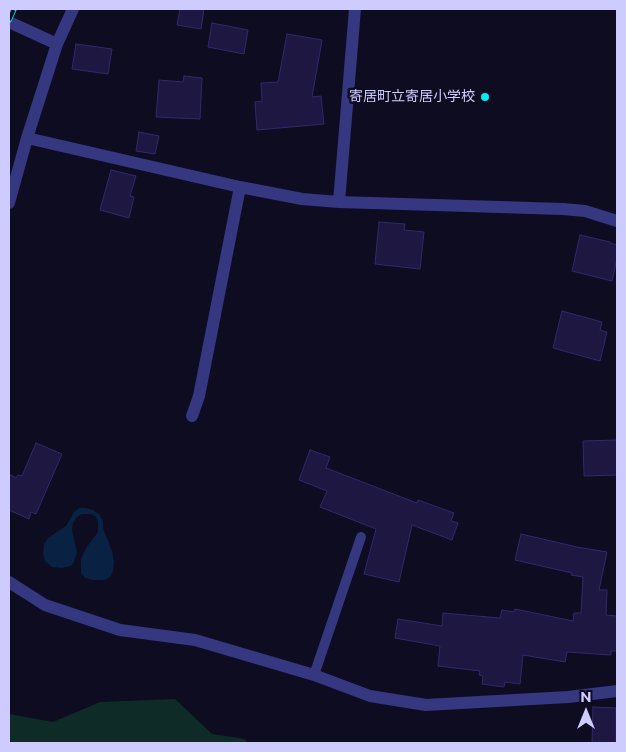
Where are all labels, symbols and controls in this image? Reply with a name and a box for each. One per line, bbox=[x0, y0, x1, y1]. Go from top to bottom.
place label: 寄居町立寄居小学校 bbox=[349, 89, 475, 105]
marker: 寄居町立寄居小学校 bbox=[479, 91, 491, 103]
north arrow bbox=[561, 687, 611, 737]
text: N bbox=[580, 688, 592, 706]

